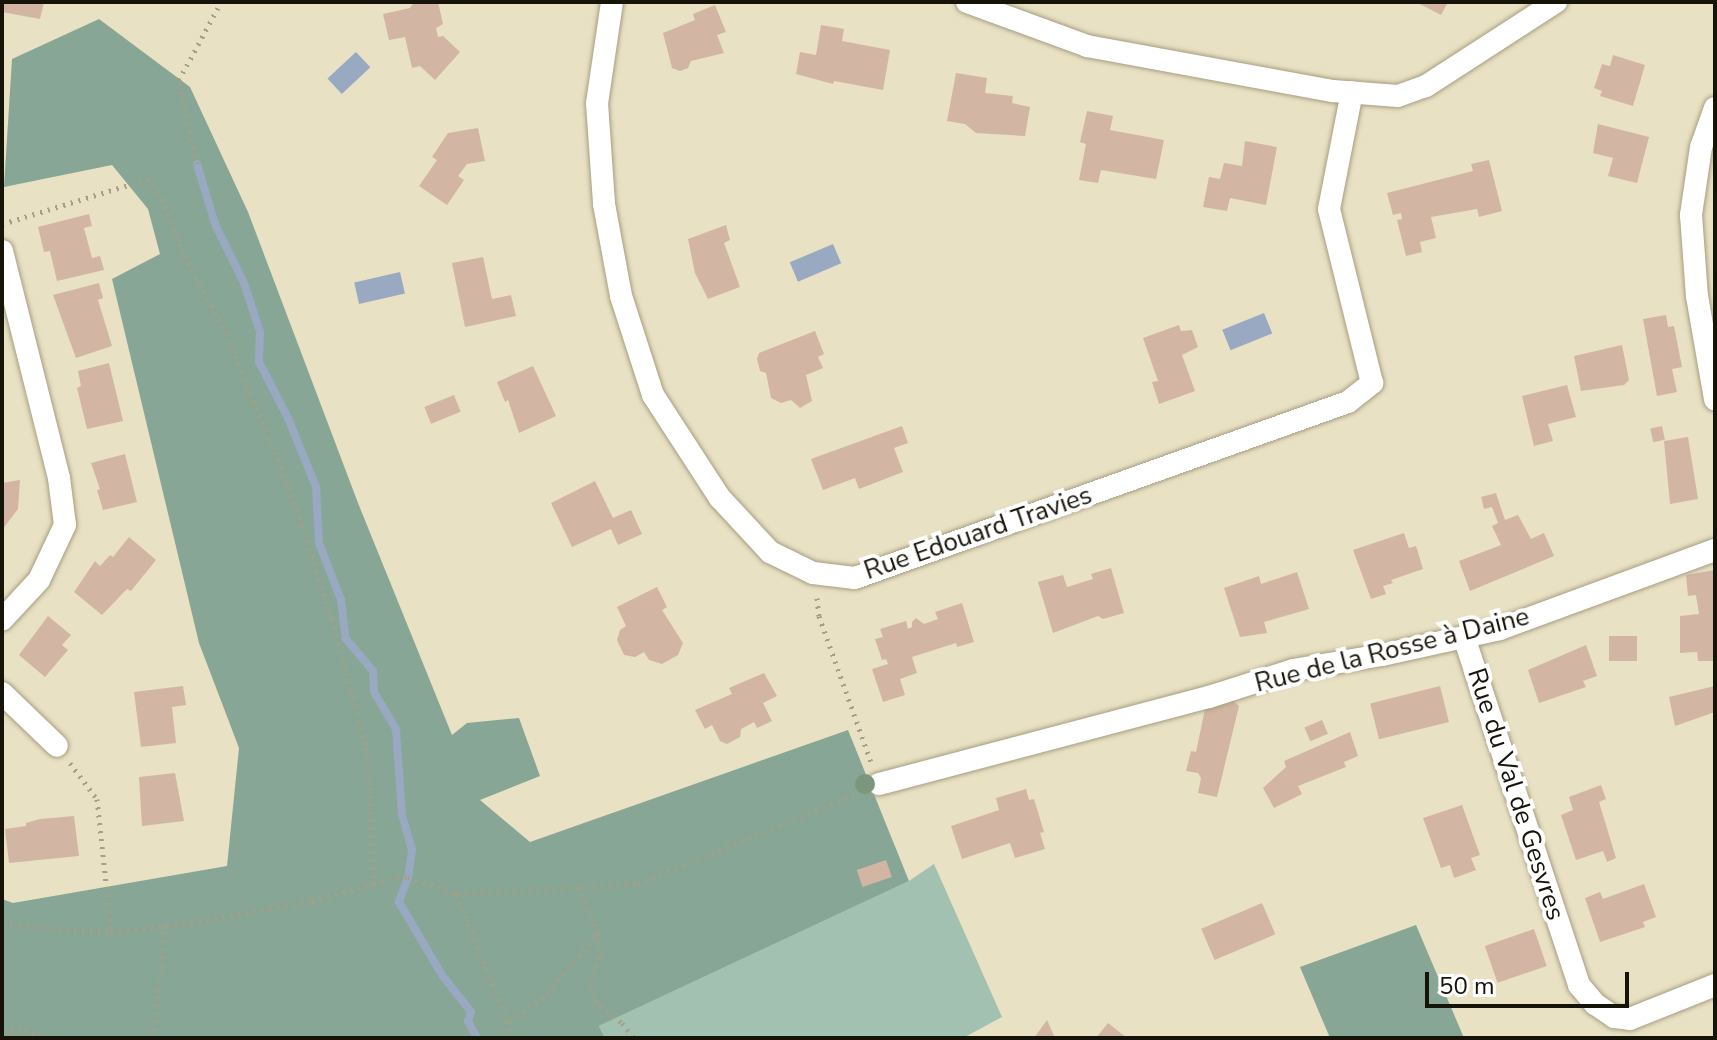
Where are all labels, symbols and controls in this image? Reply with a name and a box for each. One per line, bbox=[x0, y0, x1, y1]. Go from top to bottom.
street label: Rue Edouard Travies bbox=[860, 479, 1096, 587]
street label: Rue de la Rosse à Daine bbox=[1252, 601, 1532, 699]
street label: Rue du Val de Gesvres bbox=[1461, 664, 1571, 924]
scale bar bbox=[1429, 956, 1633, 1006]
text: 50 m bbox=[1439, 970, 1495, 1002]

